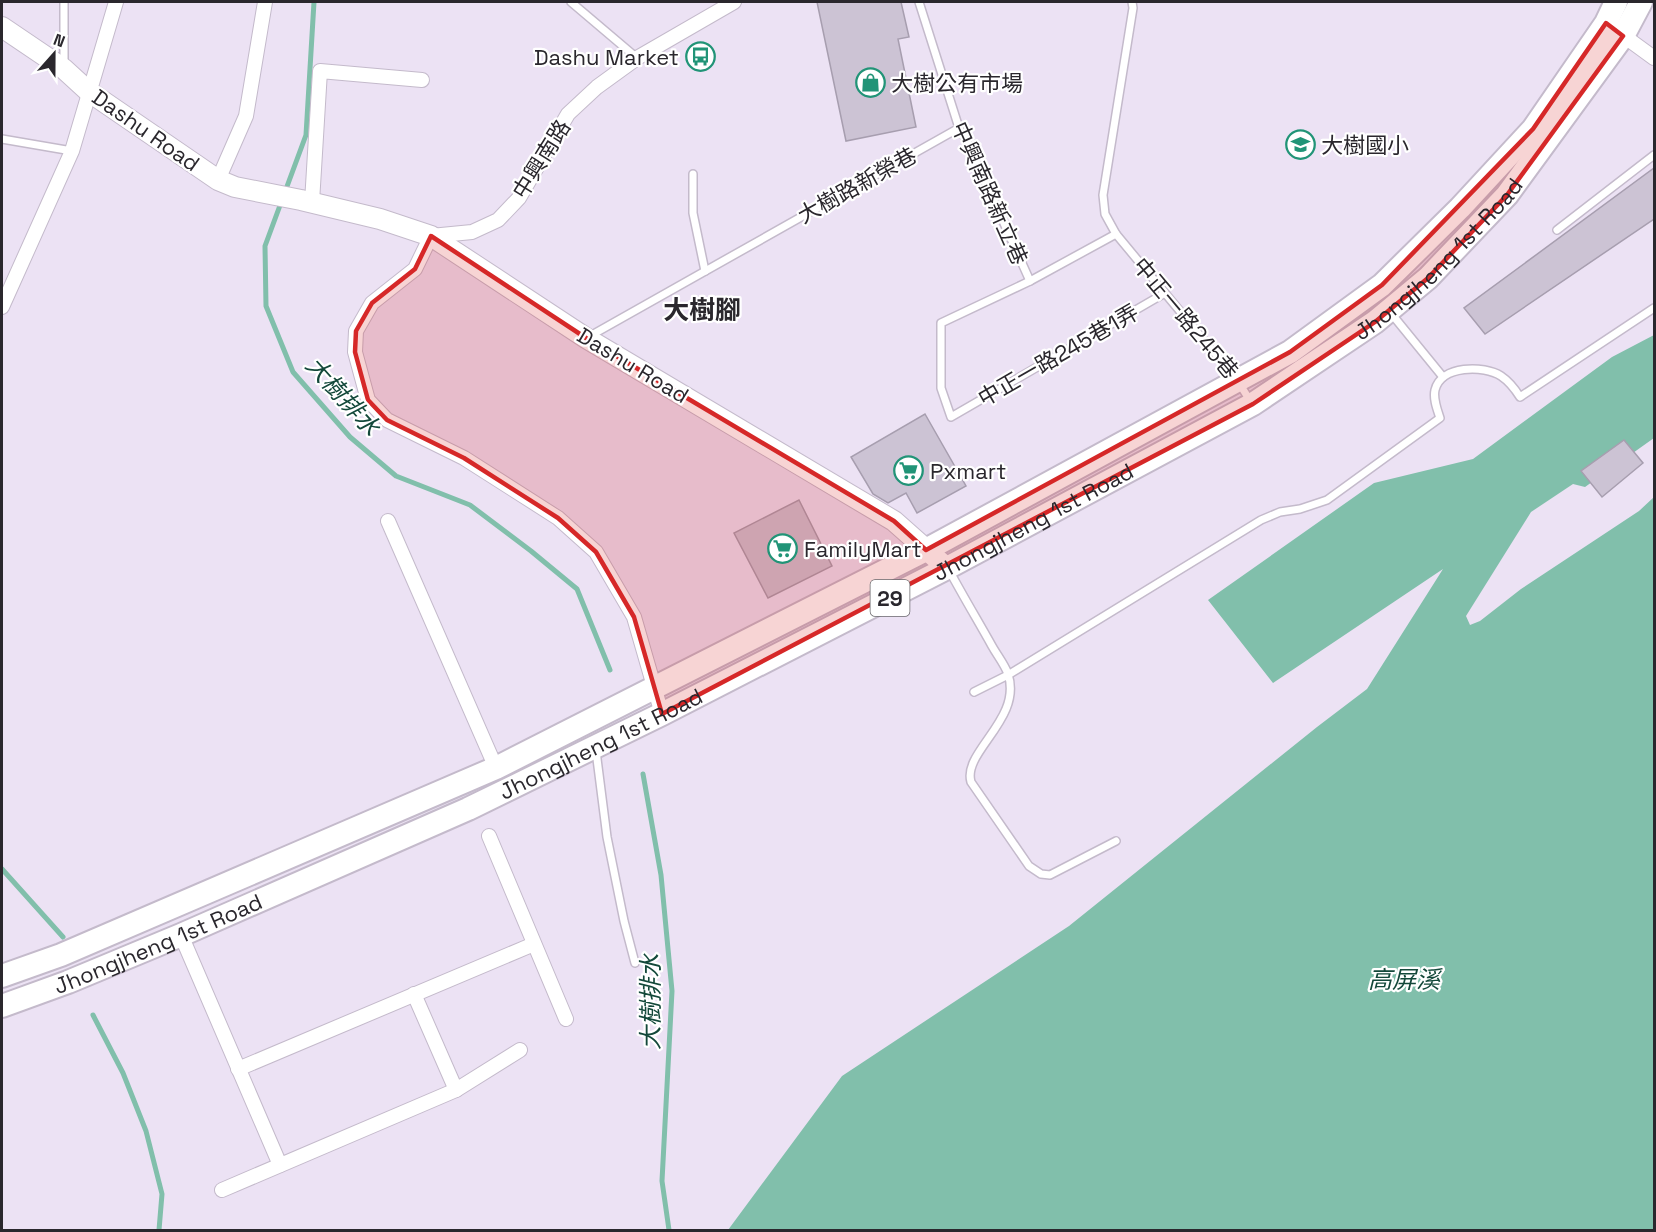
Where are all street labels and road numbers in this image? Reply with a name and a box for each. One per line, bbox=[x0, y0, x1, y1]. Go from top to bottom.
street label: Dashu Road bbox=[87, 83, 205, 177]
street label: 中興南路 bbox=[506, 114, 576, 204]
street label: 中興南路新立巷 bbox=[946, 117, 1034, 269]
street label: 大樹路新榮巷 bbox=[792, 141, 922, 229]
street label: Jhongjheng 1st Road bbox=[1349, 172, 1529, 346]
street label: 中正一路245巷 bbox=[1127, 252, 1245, 384]
street label: 中正一路245巷1弄 bbox=[973, 298, 1143, 412]
street label: Dashu Road bbox=[572, 321, 694, 409]
street label: Jhongjheng 1st Road bbox=[928, 457, 1138, 587]
road number: 29 bbox=[870, 580, 910, 616]
street label: Jhongjheng 1st Road bbox=[494, 682, 707, 806]
street label: Jhongjheng 1st Road bbox=[50, 887, 266, 1000]

